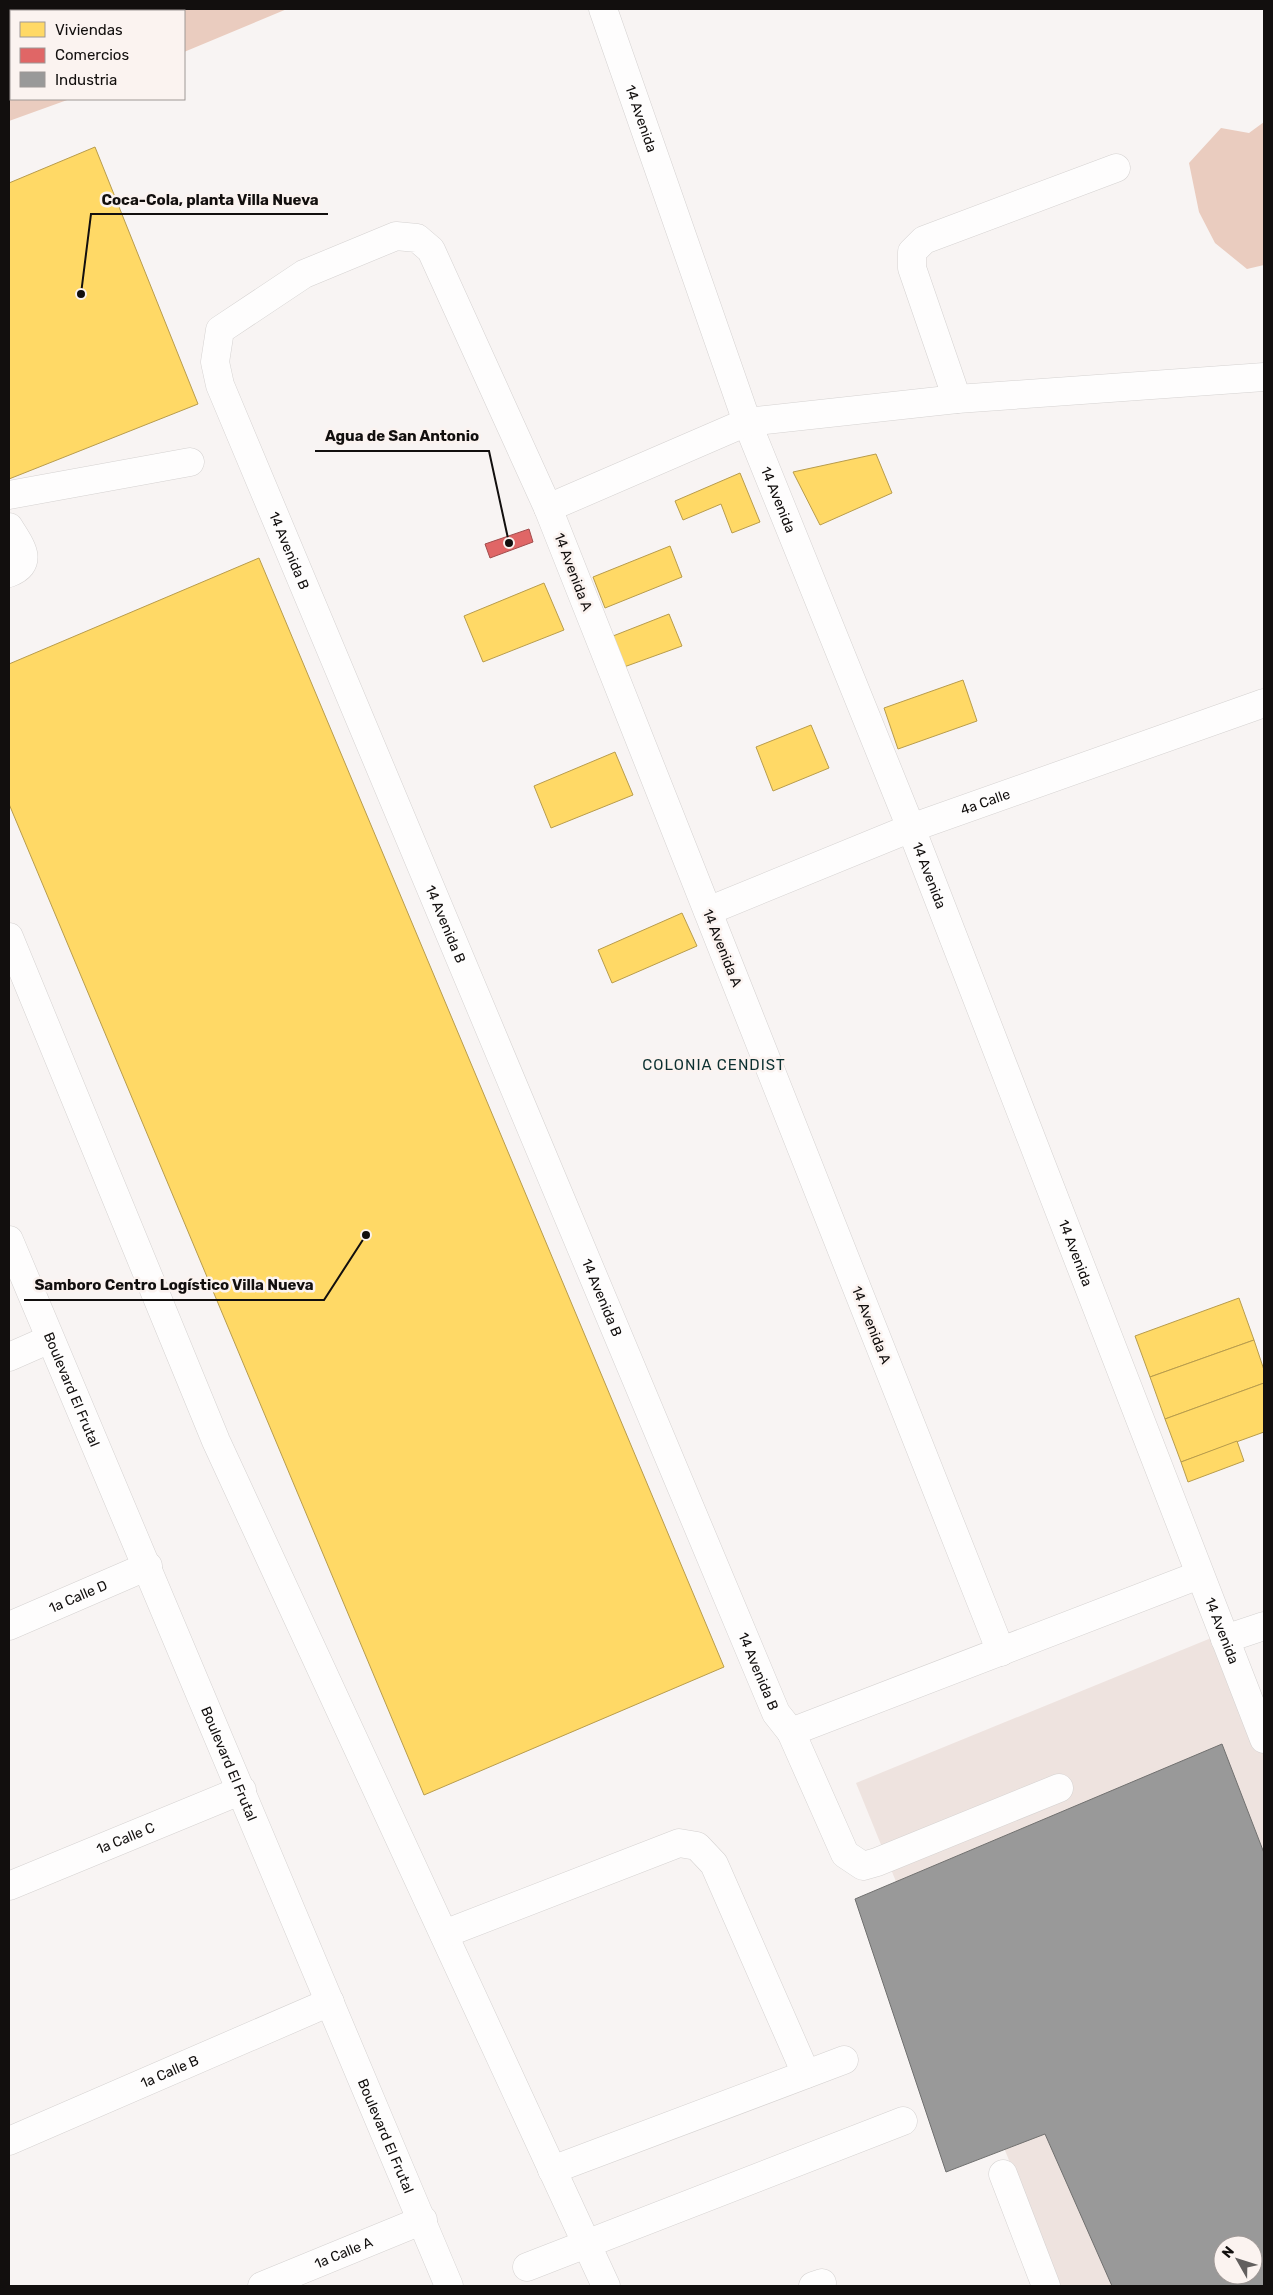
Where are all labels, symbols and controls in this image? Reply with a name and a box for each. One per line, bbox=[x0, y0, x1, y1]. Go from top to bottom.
legend bbox=[10, 10, 185, 100]
text: Viviendas bbox=[55, 21, 123, 39]
text: Comercios bbox=[55, 46, 129, 64]
text: Industria bbox=[55, 71, 117, 89]
street label: 14 Avenida bbox=[622, 83, 661, 154]
callout: Coca-Cola, planta Villa Nueva bbox=[91, 184, 328, 214]
text: Coca-Cola, planta Villa Nueva bbox=[101, 191, 319, 209]
callout: Agua de San Antonio bbox=[315, 421, 489, 451]
text: Agua de San Antonio bbox=[325, 427, 479, 445]
street label: 14 Avenida bbox=[757, 464, 799, 535]
street label: 14 Avenida B bbox=[265, 509, 313, 592]
street label: 14 Avenida A bbox=[550, 530, 596, 614]
street label: 4a Calle bbox=[958, 785, 1012, 818]
street label: 14 Avenida bbox=[909, 840, 950, 911]
street label: 14 Avenida B bbox=[422, 883, 469, 965]
street label: 14 Avenida A bbox=[699, 907, 746, 990]
district label: COLONIA CENDIST bbox=[642, 1056, 786, 1074]
street label: 14 Avenida bbox=[1055, 1217, 1096, 1289]
street label: 14 Avenida B bbox=[578, 1256, 626, 1339]
callout: Samboro Centro Logístico Villa Nueva bbox=[24, 1270, 324, 1300]
text: Samboro Centro Logístico Villa Nueva bbox=[34, 1276, 314, 1294]
street label: 14 Avenida A bbox=[848, 1284, 895, 1367]
street label: Boulevard El Frutal bbox=[40, 1329, 103, 1449]
street label: 1a Calle D bbox=[46, 1576, 110, 1616]
street label: 14 Avenida bbox=[1201, 1595, 1243, 1666]
street label: 14 Avenida B bbox=[735, 1630, 782, 1713]
street label: Boulevard El Frutal bbox=[198, 1704, 261, 1823]
street label: 1a Calle C bbox=[94, 1818, 157, 1858]
street label: 1a Calle B bbox=[138, 2051, 201, 2092]
street label: Boulevard El Frutal bbox=[354, 2076, 418, 2196]
street label: 1a Calle A bbox=[312, 2233, 376, 2272]
north arrow bbox=[1213, 2235, 1263, 2285]
text: N bbox=[1219, 2243, 1238, 2261]

